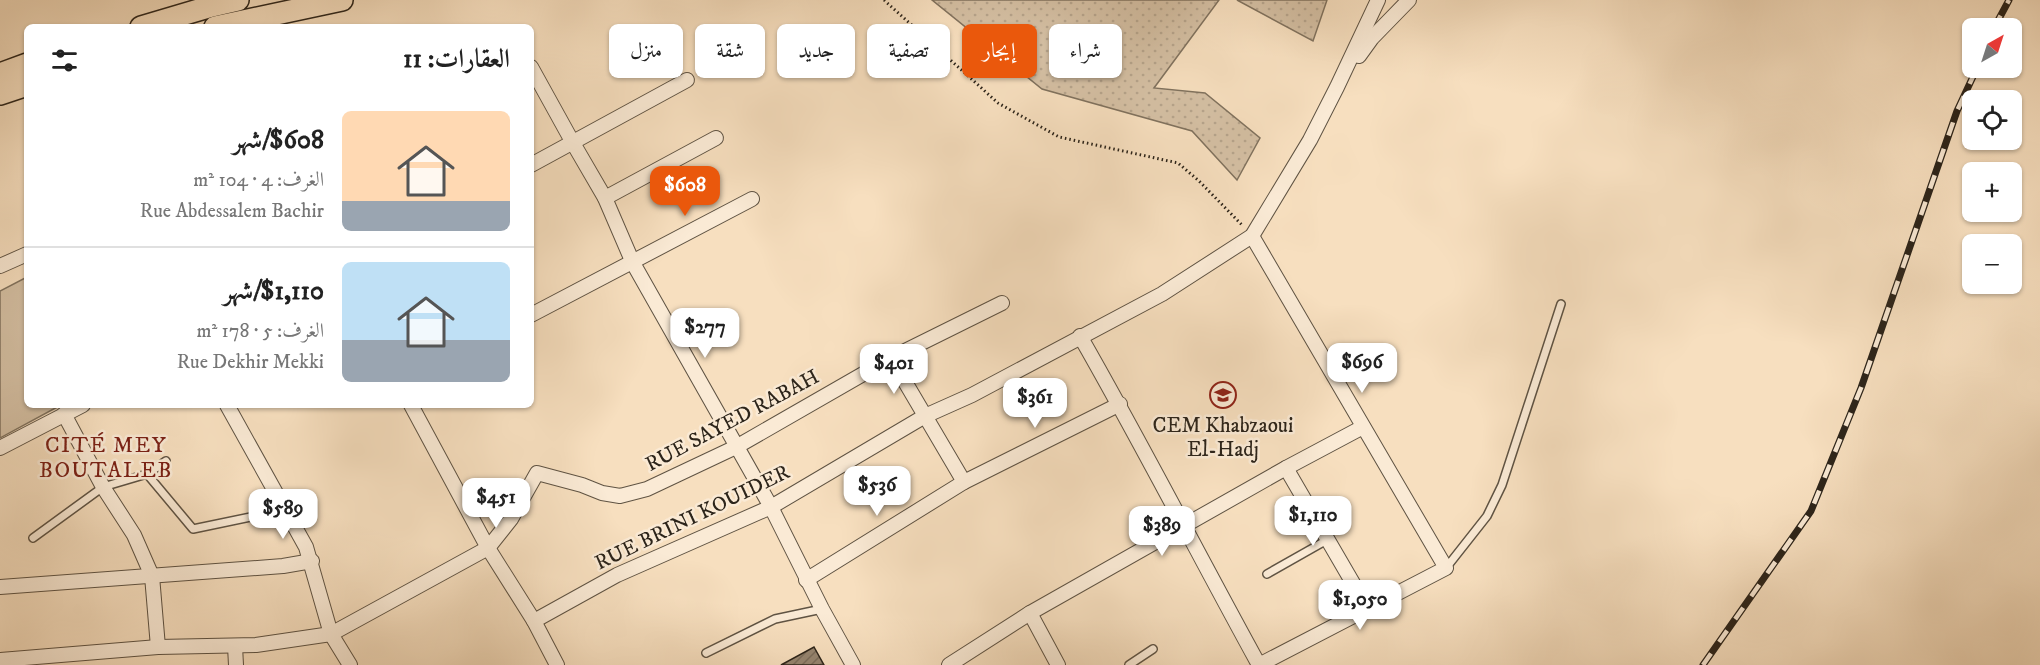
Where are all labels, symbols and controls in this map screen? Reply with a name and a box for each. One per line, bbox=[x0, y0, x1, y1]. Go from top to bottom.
north arrow bbox=[1962, 18, 2022, 78]
map controls bbox=[1962, 18, 2022, 294]
chip: منزل bbox=[609, 24, 683, 78]
chip: شقة bbox=[695, 24, 765, 78]
chip: جديد bbox=[777, 24, 855, 78]
chip: تصفية bbox=[867, 24, 950, 78]
chip: إيجار bbox=[962, 24, 1037, 78]
chip: شراء bbox=[1049, 24, 1122, 78]
text: العقارات: 11 bbox=[403, 43, 510, 76]
icon: filters bbox=[48, 44, 81, 77]
button: locate bbox=[1962, 90, 2022, 150]
text: $608/شهر bbox=[232, 124, 324, 157]
icon: home bbox=[390, 135, 462, 207]
button: + bbox=[1962, 162, 2022, 222]
pin: $608 bbox=[649, 166, 721, 217]
text: الغرف: 4 · 104 m² bbox=[193, 168, 324, 193]
text: $608 bbox=[664, 173, 706, 198]
text: Rue Abdessalem Bachir bbox=[140, 199, 324, 224]
button: − bbox=[1962, 234, 2022, 294]
text: $1,110/شهر bbox=[223, 275, 324, 308]
icon: home bbox=[390, 286, 462, 358]
pin: $277 bbox=[669, 308, 741, 359]
text: $277 bbox=[684, 315, 726, 340]
text: الغرف: 5 · 178 m² bbox=[196, 319, 324, 344]
pin: $696 bbox=[1326, 343, 1398, 394]
pin: $401 bbox=[858, 344, 930, 395]
text: Rue Dekhir Mekki bbox=[177, 350, 324, 375]
text: $696 bbox=[1341, 350, 1383, 375]
text: $401 bbox=[874, 351, 914, 376]
street label: RUE SAYED RABAH bbox=[641, 364, 824, 478]
pin: $361 bbox=[999, 378, 1071, 429]
school or university icon: CEM Khabzaoui El-Hadj bbox=[1208, 380, 1238, 410]
text: $361 bbox=[1017, 385, 1053, 410]
place label: CEM Khabzaoui El-Hadj bbox=[1153, 413, 1293, 463]
district label: CITÉ MEY BOUTALEB bbox=[39, 432, 173, 484]
street label: RUE BRINI KOUIDER bbox=[591, 459, 794, 576]
pin: $536 bbox=[841, 466, 913, 517]
text: $536 bbox=[858, 473, 896, 498]
pin: $451 bbox=[460, 478, 532, 529]
text: $451 bbox=[476, 485, 516, 510]
pin: $589 bbox=[247, 489, 319, 540]
text: $589 bbox=[263, 496, 303, 521]
pin: $1,110 bbox=[1264, 496, 1362, 547]
text: $1,110 bbox=[1288, 503, 1338, 528]
pin: $389 bbox=[1126, 506, 1198, 557]
text: $389 bbox=[1143, 513, 1181, 538]
pin: $1,050 bbox=[1311, 580, 1409, 631]
text: $1,050 bbox=[1332, 587, 1388, 612]

